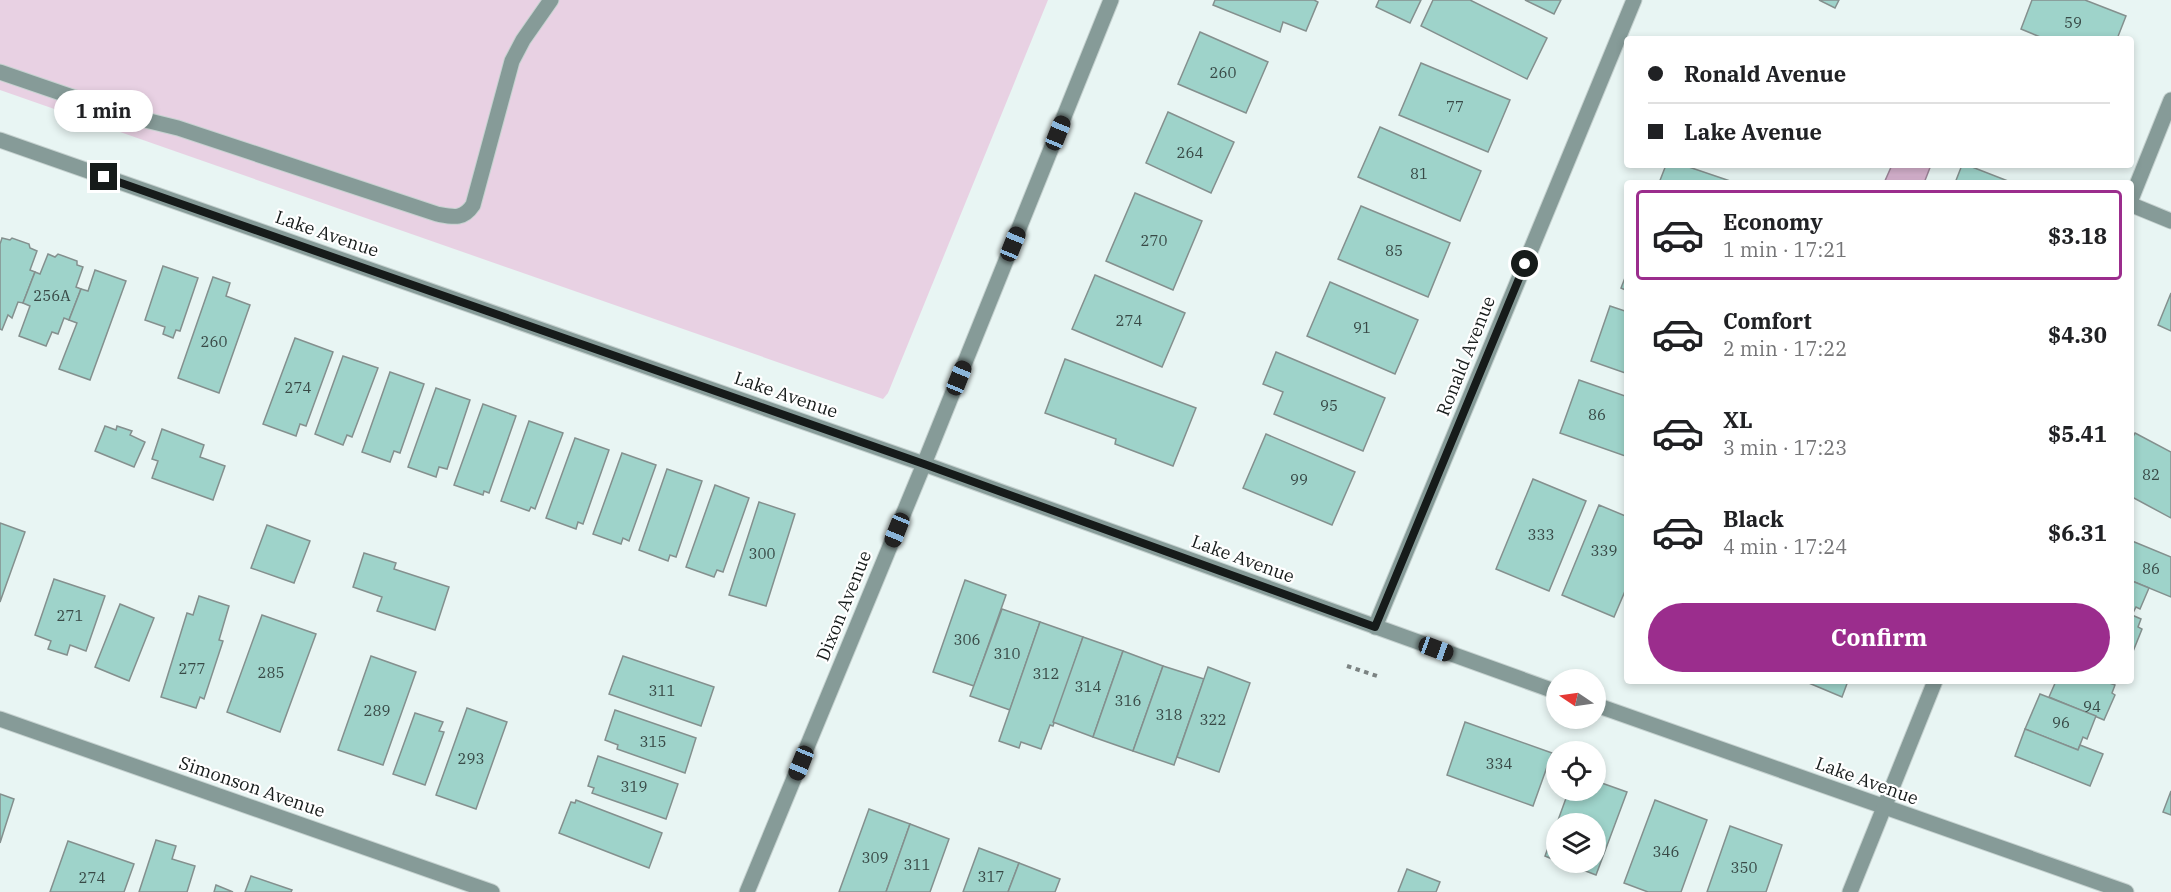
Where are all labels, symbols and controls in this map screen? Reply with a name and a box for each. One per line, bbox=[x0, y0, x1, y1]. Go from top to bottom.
house number: 59 bbox=[2064, 13, 2082, 32]
text: Ronald Avenue bbox=[1684, 59, 1846, 88]
house number: 260 bbox=[1209, 63, 1237, 82]
callout: 1 min bbox=[54, 90, 154, 132]
text: 1 min bbox=[76, 97, 132, 124]
house number: 77 bbox=[1446, 97, 1464, 116]
car bbox=[1043, 113, 1073, 153]
text: Lake Avenue bbox=[1684, 117, 1822, 146]
house number: 264 bbox=[1176, 143, 1204, 162]
route end bbox=[90, 163, 117, 190]
house number: 81 bbox=[1410, 164, 1428, 183]
street label: Lake Avenue bbox=[272, 205, 382, 262]
text: Economy bbox=[1723, 207, 1823, 236]
icon: car bbox=[1651, 208, 1705, 262]
text: $3.18 bbox=[2048, 221, 2107, 250]
car bbox=[998, 224, 1028, 264]
house number: 270 bbox=[1140, 231, 1168, 250]
text: 1 min · 17:21 bbox=[1723, 236, 1847, 263]
house number: 85 bbox=[1385, 241, 1403, 260]
route start bbox=[1511, 250, 1538, 277]
house number: 256A bbox=[33, 286, 71, 305]
street label: Ronald Avenue bbox=[1431, 293, 1500, 419]
text: Comfort bbox=[1723, 306, 1812, 335]
icon: car bbox=[1651, 307, 1705, 361]
house number: 274 bbox=[1115, 311, 1143, 330]
house number: 91 bbox=[1353, 318, 1371, 337]
text: $4.30 bbox=[2048, 320, 2107, 349]
house number: 260 bbox=[200, 332, 228, 351]
text: 2 min · 17:22 bbox=[1723, 335, 1847, 362]
car bbox=[944, 358, 974, 398]
street label: Lake Avenue bbox=[731, 366, 841, 423]
house number: 274 bbox=[284, 378, 312, 397]
house number: 95 bbox=[1320, 396, 1338, 415]
house number: 86 bbox=[1588, 405, 1606, 424]
text: XL bbox=[1723, 405, 1753, 434]
icon: car bbox=[1651, 406, 1705, 460]
text: $5.41 bbox=[2048, 419, 2107, 448]
text: 3 min · 17:23 bbox=[1723, 434, 1847, 461]
house number: 82 bbox=[2142, 465, 2160, 484]
house number: 99 bbox=[1290, 470, 1308, 489]
text: Black bbox=[1723, 504, 1784, 533]
icon: car bbox=[1651, 505, 1705, 559]
car bbox=[882, 510, 912, 550]
text: $6.31 bbox=[2048, 518, 2107, 547]
house number: 333 bbox=[1527, 525, 1555, 544]
street label: Lake Avenue bbox=[1189, 529, 1298, 588]
text: 4 min · 17:24 bbox=[1723, 533, 1847, 560]
house number: 339 bbox=[1590, 541, 1618, 560]
house number: 300 bbox=[748, 544, 776, 563]
street label: Dixon Avenue bbox=[811, 547, 876, 664]
house number: 86 bbox=[2142, 559, 2160, 578]
button: Confirm bbox=[1648, 603, 2110, 672]
house number: 271 bbox=[56, 606, 84, 625]
house number: 306 bbox=[953, 630, 981, 649]
car bbox=[1416, 634, 1456, 664]
house number: 310 bbox=[993, 644, 1021, 663]
house number: 277 bbox=[178, 659, 206, 678]
house number: 285 bbox=[257, 663, 285, 682]
house number: 312 bbox=[1032, 664, 1060, 683]
north arrow bbox=[1546, 669, 1606, 729]
map controls bbox=[1546, 669, 1606, 873]
house number: 314 bbox=[1074, 677, 1102, 696]
house number: 311 bbox=[648, 681, 676, 700]
house number: 316 bbox=[1114, 691, 1142, 710]
house number: 94 bbox=[2083, 697, 2101, 716]
house number: 289 bbox=[363, 701, 391, 720]
house number: 318 bbox=[1155, 705, 1183, 724]
house number: 322 bbox=[1199, 710, 1227, 729]
house number: 96 bbox=[2052, 713, 2070, 732]
house number: 315 bbox=[639, 732, 667, 751]
button: locate bbox=[1546, 741, 1606, 801]
car bbox=[786, 743, 816, 783]
house number: 293 bbox=[457, 749, 485, 768]
street label: Simonson Avenue bbox=[176, 751, 328, 822]
street label: Lake Avenue bbox=[1813, 751, 1922, 810]
house number: 334 bbox=[1485, 754, 1513, 773]
house number: 319 bbox=[620, 777, 648, 796]
button: layers bbox=[1546, 813, 1606, 873]
house number: 346 bbox=[1652, 842, 1680, 861]
house number: 309 bbox=[861, 848, 889, 867]
house number: 311 bbox=[903, 855, 931, 874]
house number: 350 bbox=[1730, 858, 1758, 877]
house number: 317 bbox=[977, 867, 1005, 886]
house number: 274 bbox=[78, 868, 106, 887]

